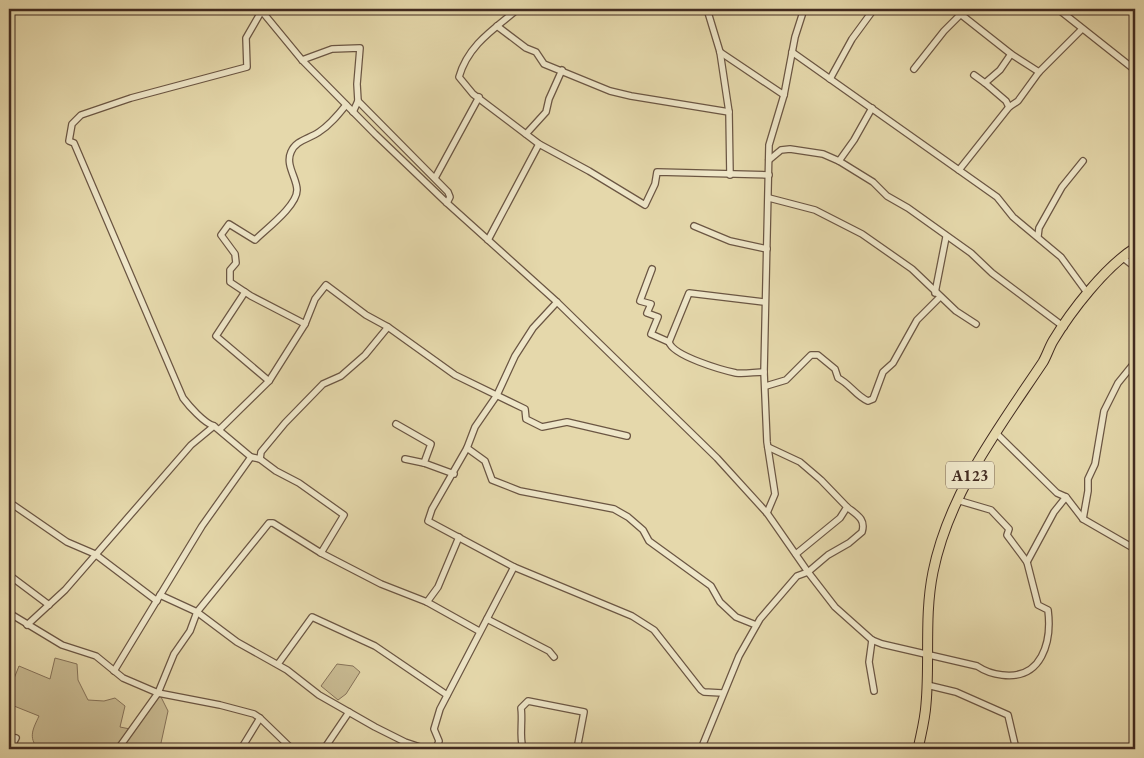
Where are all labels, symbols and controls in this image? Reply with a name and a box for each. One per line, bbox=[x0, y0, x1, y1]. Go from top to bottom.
road number: A123 bbox=[946, 462, 994, 488]

